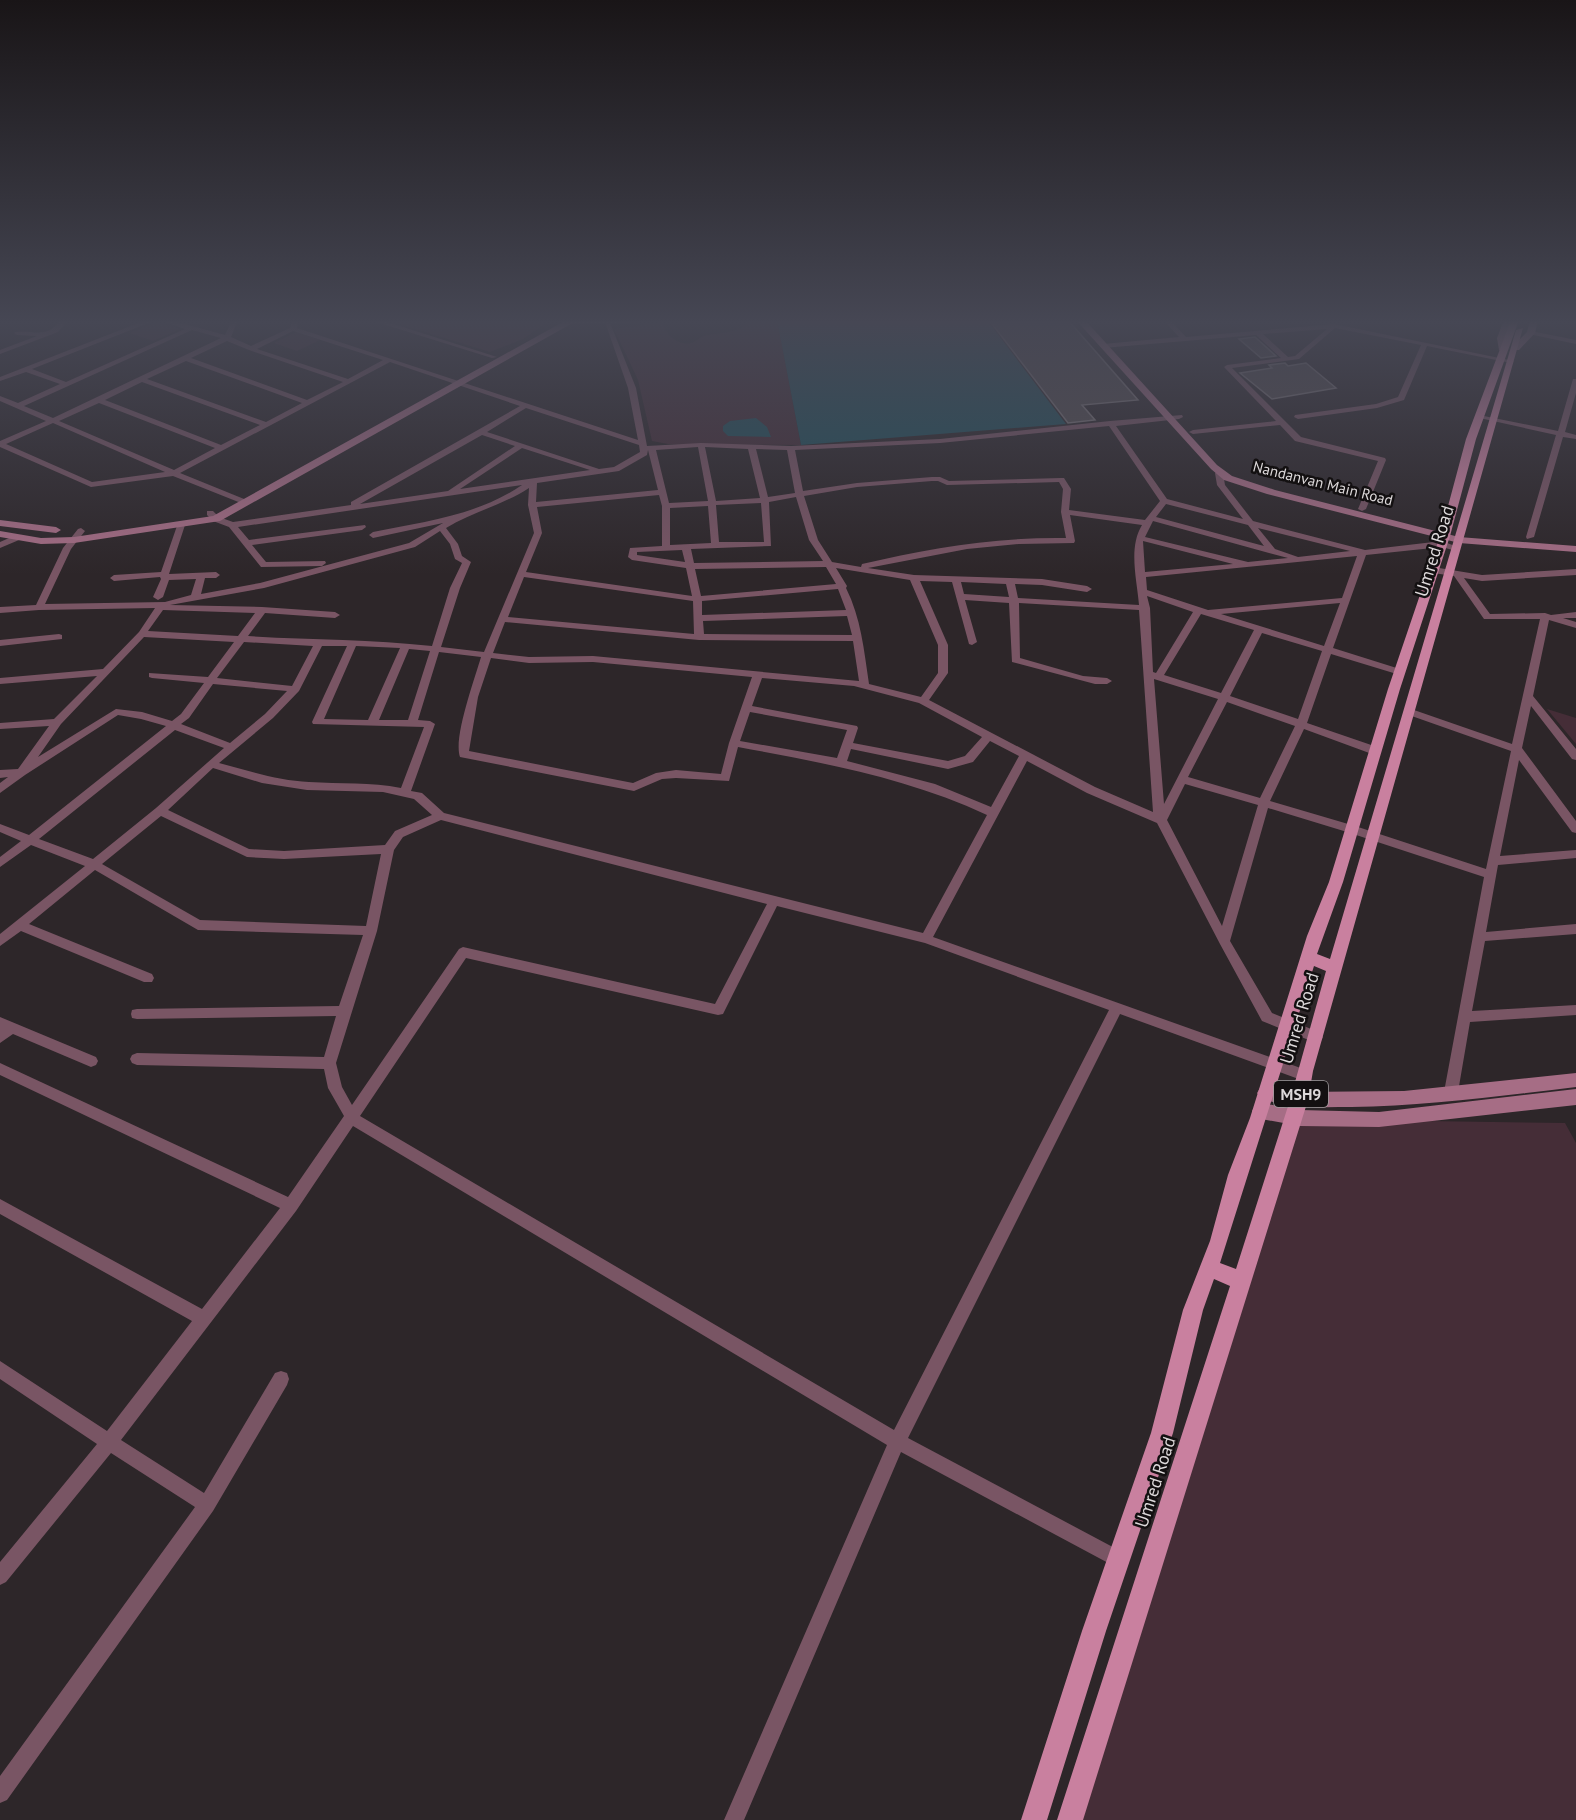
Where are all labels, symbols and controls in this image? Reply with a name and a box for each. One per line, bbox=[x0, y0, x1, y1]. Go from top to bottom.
street label: Nandanvan Main Road bbox=[1251, 456, 1395, 510]
street label: Umred Road bbox=[1409, 503, 1459, 599]
street label: Umred Road bbox=[1274, 970, 1324, 1066]
road number: MSH9 bbox=[1274, 1081, 1328, 1107]
street label: Umred Road bbox=[1130, 1434, 1180, 1530]

